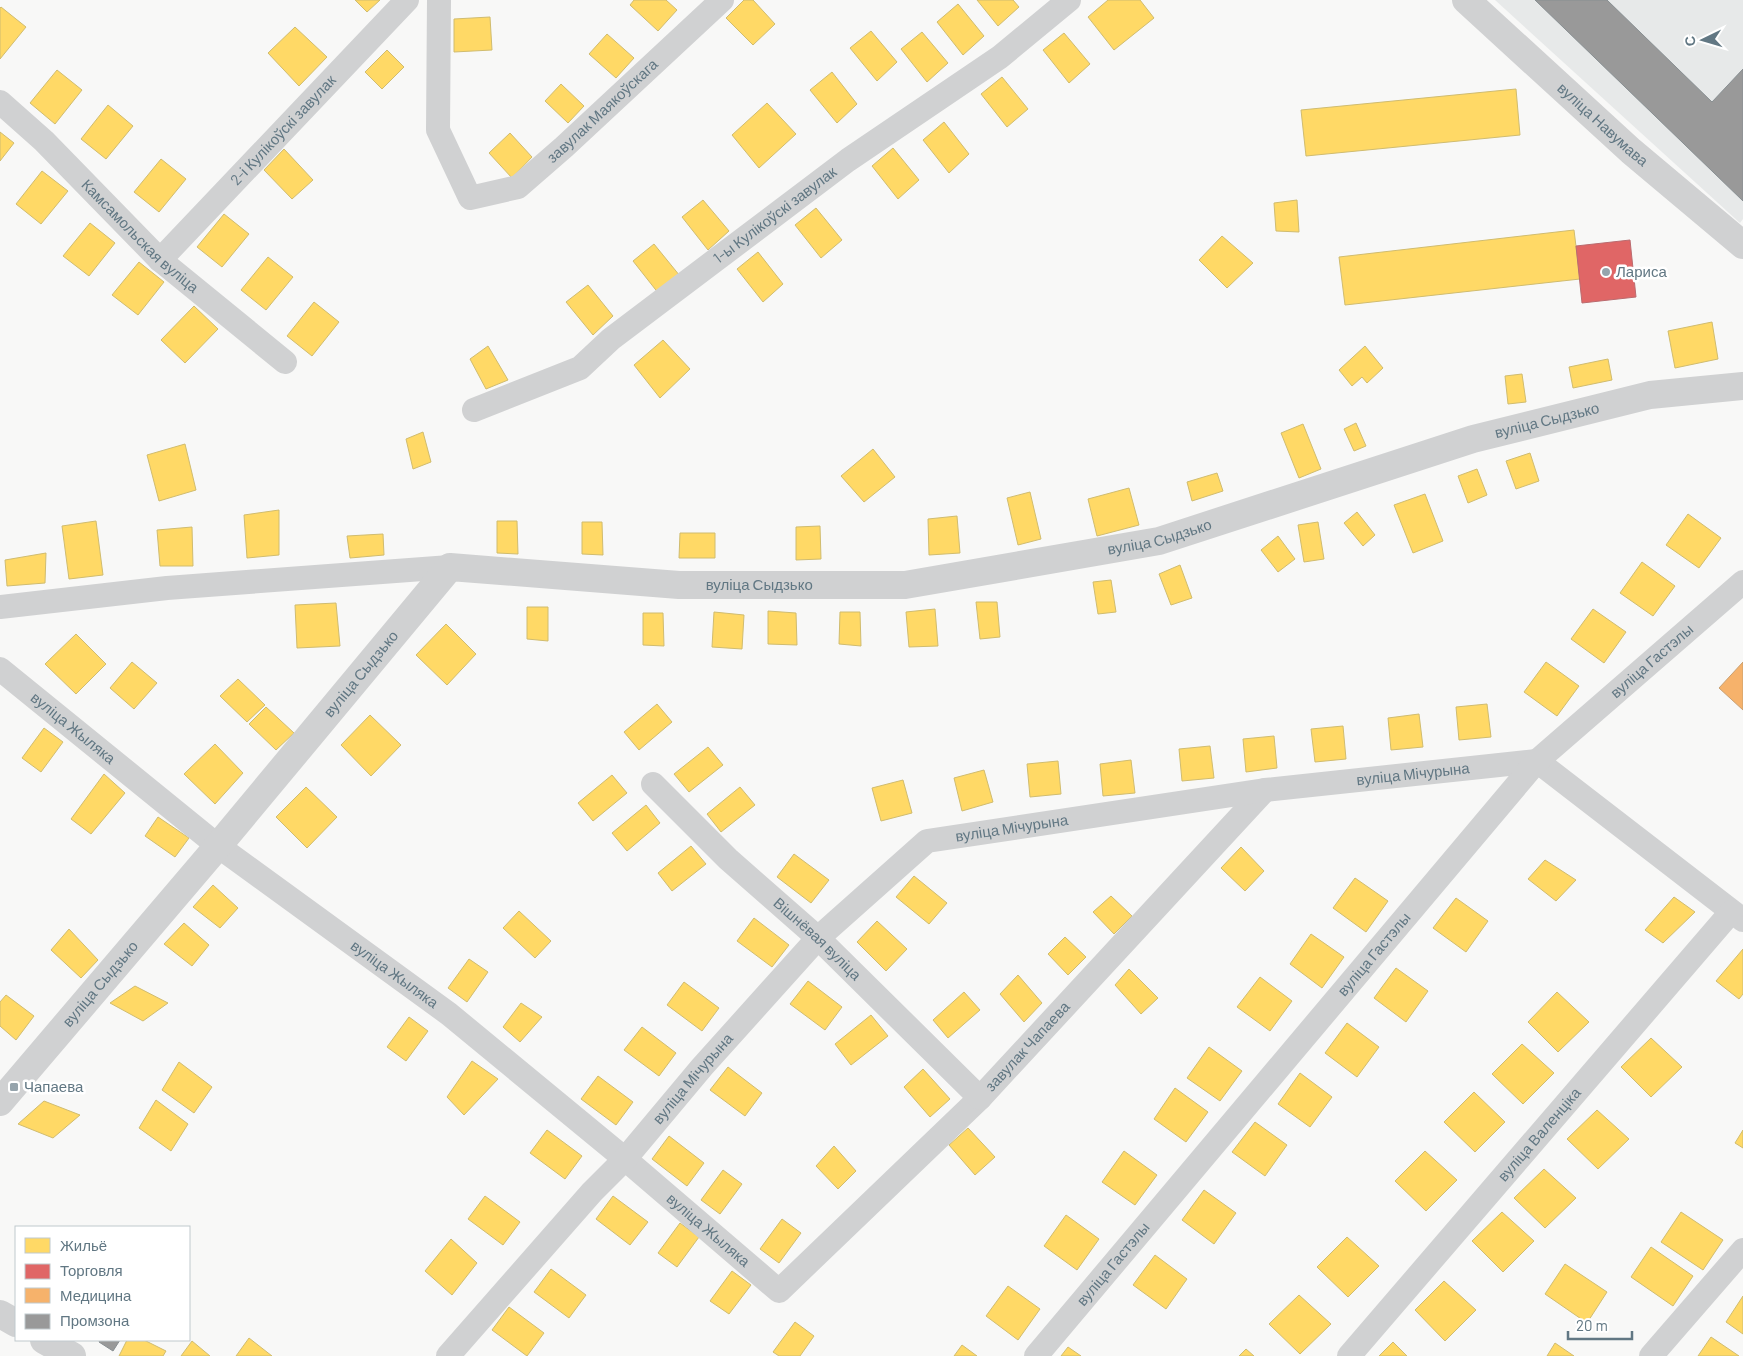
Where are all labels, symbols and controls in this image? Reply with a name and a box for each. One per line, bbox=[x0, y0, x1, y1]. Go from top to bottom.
north arrow bbox=[1678, 15, 1728, 65]
text: С bbox=[1681, 35, 1698, 47]
street label: завулак Маякоўскага bbox=[543, 54, 661, 166]
street label: 2-і Кулікоўскі завулак bbox=[226, 70, 339, 188]
street label: вуліца Навумава bbox=[1554, 78, 1653, 170]
street label: 1-ы Кулікоўскі завулак bbox=[709, 162, 840, 267]
street label: Камсамольская вуліца bbox=[78, 175, 203, 296]
place label: Лариса bbox=[1616, 262, 1667, 280]
marker: Лариса bbox=[1600, 266, 1612, 278]
street label: вуліца Сыдзько bbox=[1493, 398, 1601, 441]
street label: вуліца Сыдзько bbox=[1106, 515, 1214, 558]
street label: вуліца Сыдзько bbox=[706, 575, 813, 593]
street label: вуліца Гастэлы bbox=[1606, 620, 1696, 701]
street label: вуліца Сыдзько bbox=[319, 626, 401, 720]
street label: вуліца Жыляка bbox=[28, 688, 120, 768]
street label: вуліца Мічурына bbox=[1355, 758, 1471, 788]
street label: вуліца Мічурына bbox=[954, 810, 1070, 845]
street label: Вішнёвая вуліца bbox=[770, 893, 866, 984]
street label: вуліца Гастэлы bbox=[1333, 908, 1414, 999]
street label: вуліца Жыляка bbox=[348, 936, 443, 1012]
street label: вуліца Сыдзько bbox=[58, 937, 141, 1030]
street label: завулак Чапаева bbox=[981, 997, 1073, 1095]
street label: вуліца Мічурына bbox=[648, 1029, 736, 1127]
place label: Чапаева bbox=[24, 1077, 84, 1095]
marker: Чапаева bbox=[8, 1081, 20, 1093]
street label: вуліца Валенціка bbox=[1493, 1083, 1584, 1185]
street label: вуліца Жыляка bbox=[664, 1189, 755, 1271]
street label: вуліца Гастэлы bbox=[1072, 1218, 1153, 1309]
legend bbox=[15, 1226, 190, 1341]
text: Жильё bbox=[60, 1236, 107, 1254]
text: Торговля bbox=[60, 1261, 123, 1279]
text: Медицина bbox=[60, 1286, 132, 1304]
scale bar bbox=[1568, 1308, 1632, 1340]
text: Промзона bbox=[60, 1311, 130, 1329]
text: 20 m bbox=[1576, 1316, 1608, 1334]

